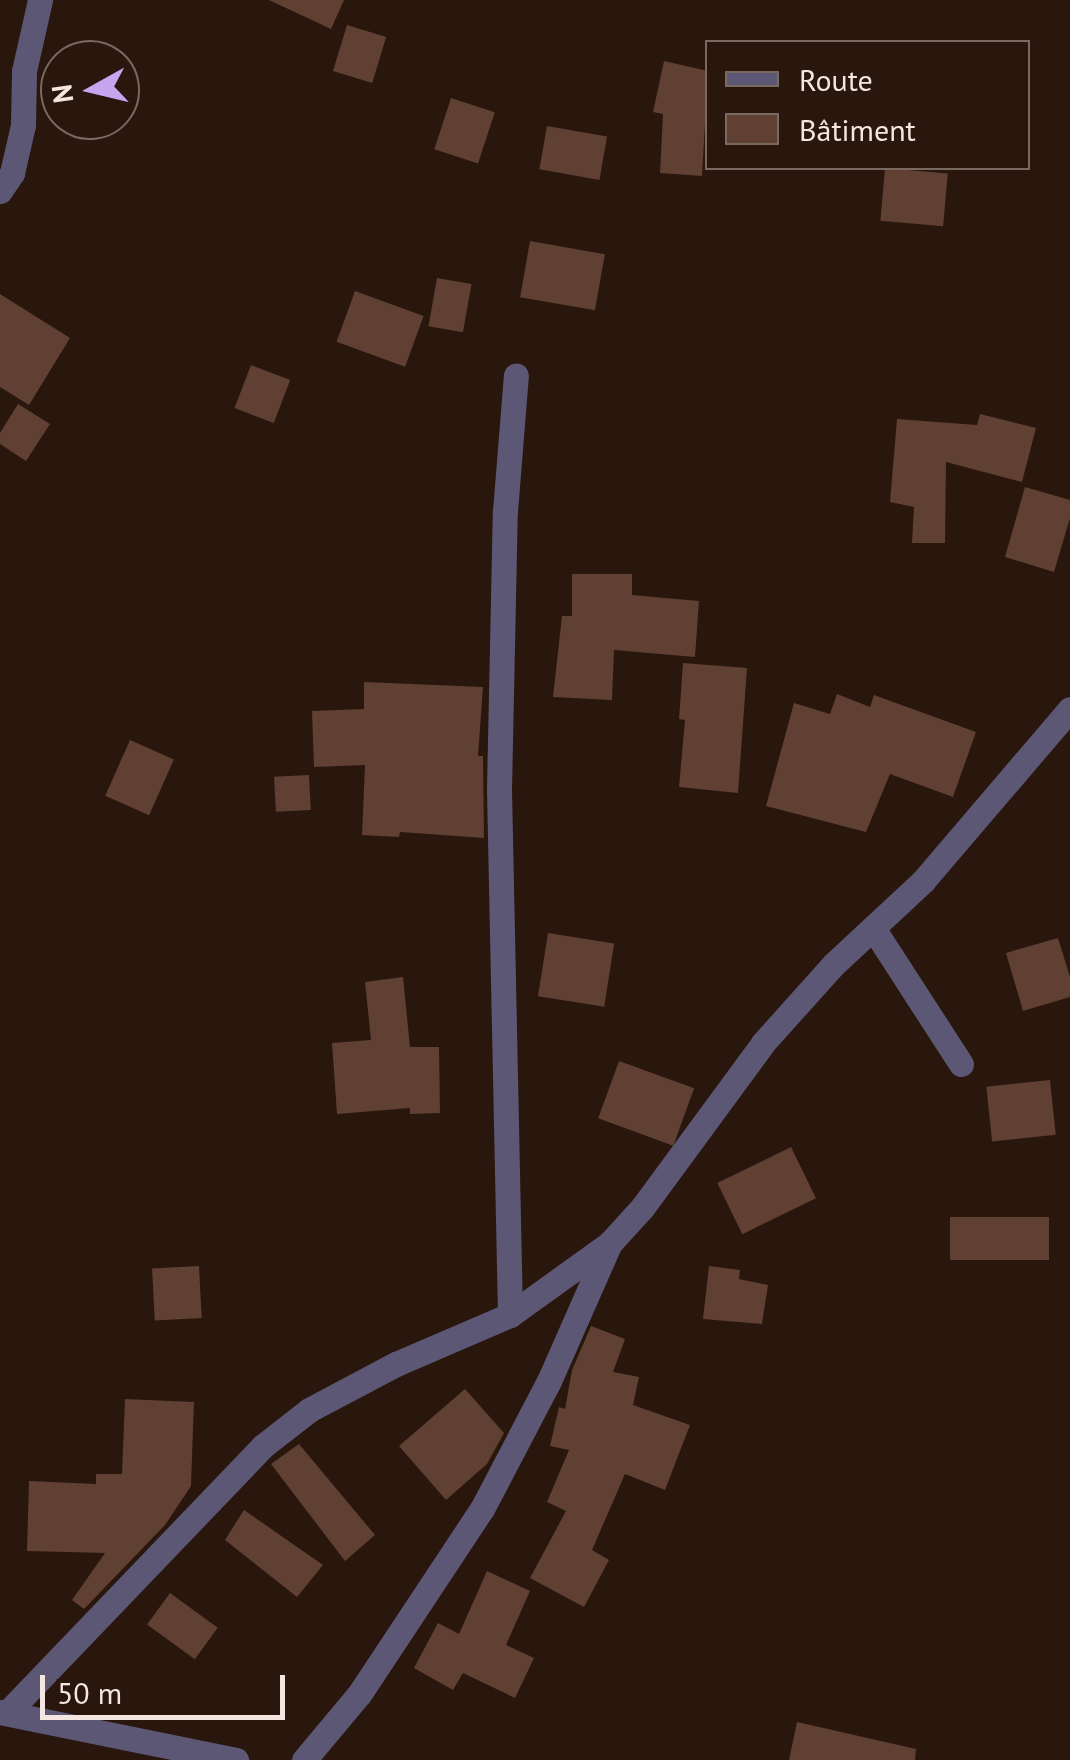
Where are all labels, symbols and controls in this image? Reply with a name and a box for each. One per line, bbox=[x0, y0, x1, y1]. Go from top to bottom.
north arrow bbox=[40, 40, 140, 140]
legend bbox=[705, 40, 1030, 170]
text: Route bbox=[799, 60, 873, 99]
text: N bbox=[42, 82, 81, 106]
text: Bâtiment bbox=[799, 110, 916, 149]
scale bar bbox=[45, 1655, 290, 1717]
text: 50 m bbox=[57, 1673, 122, 1712]

